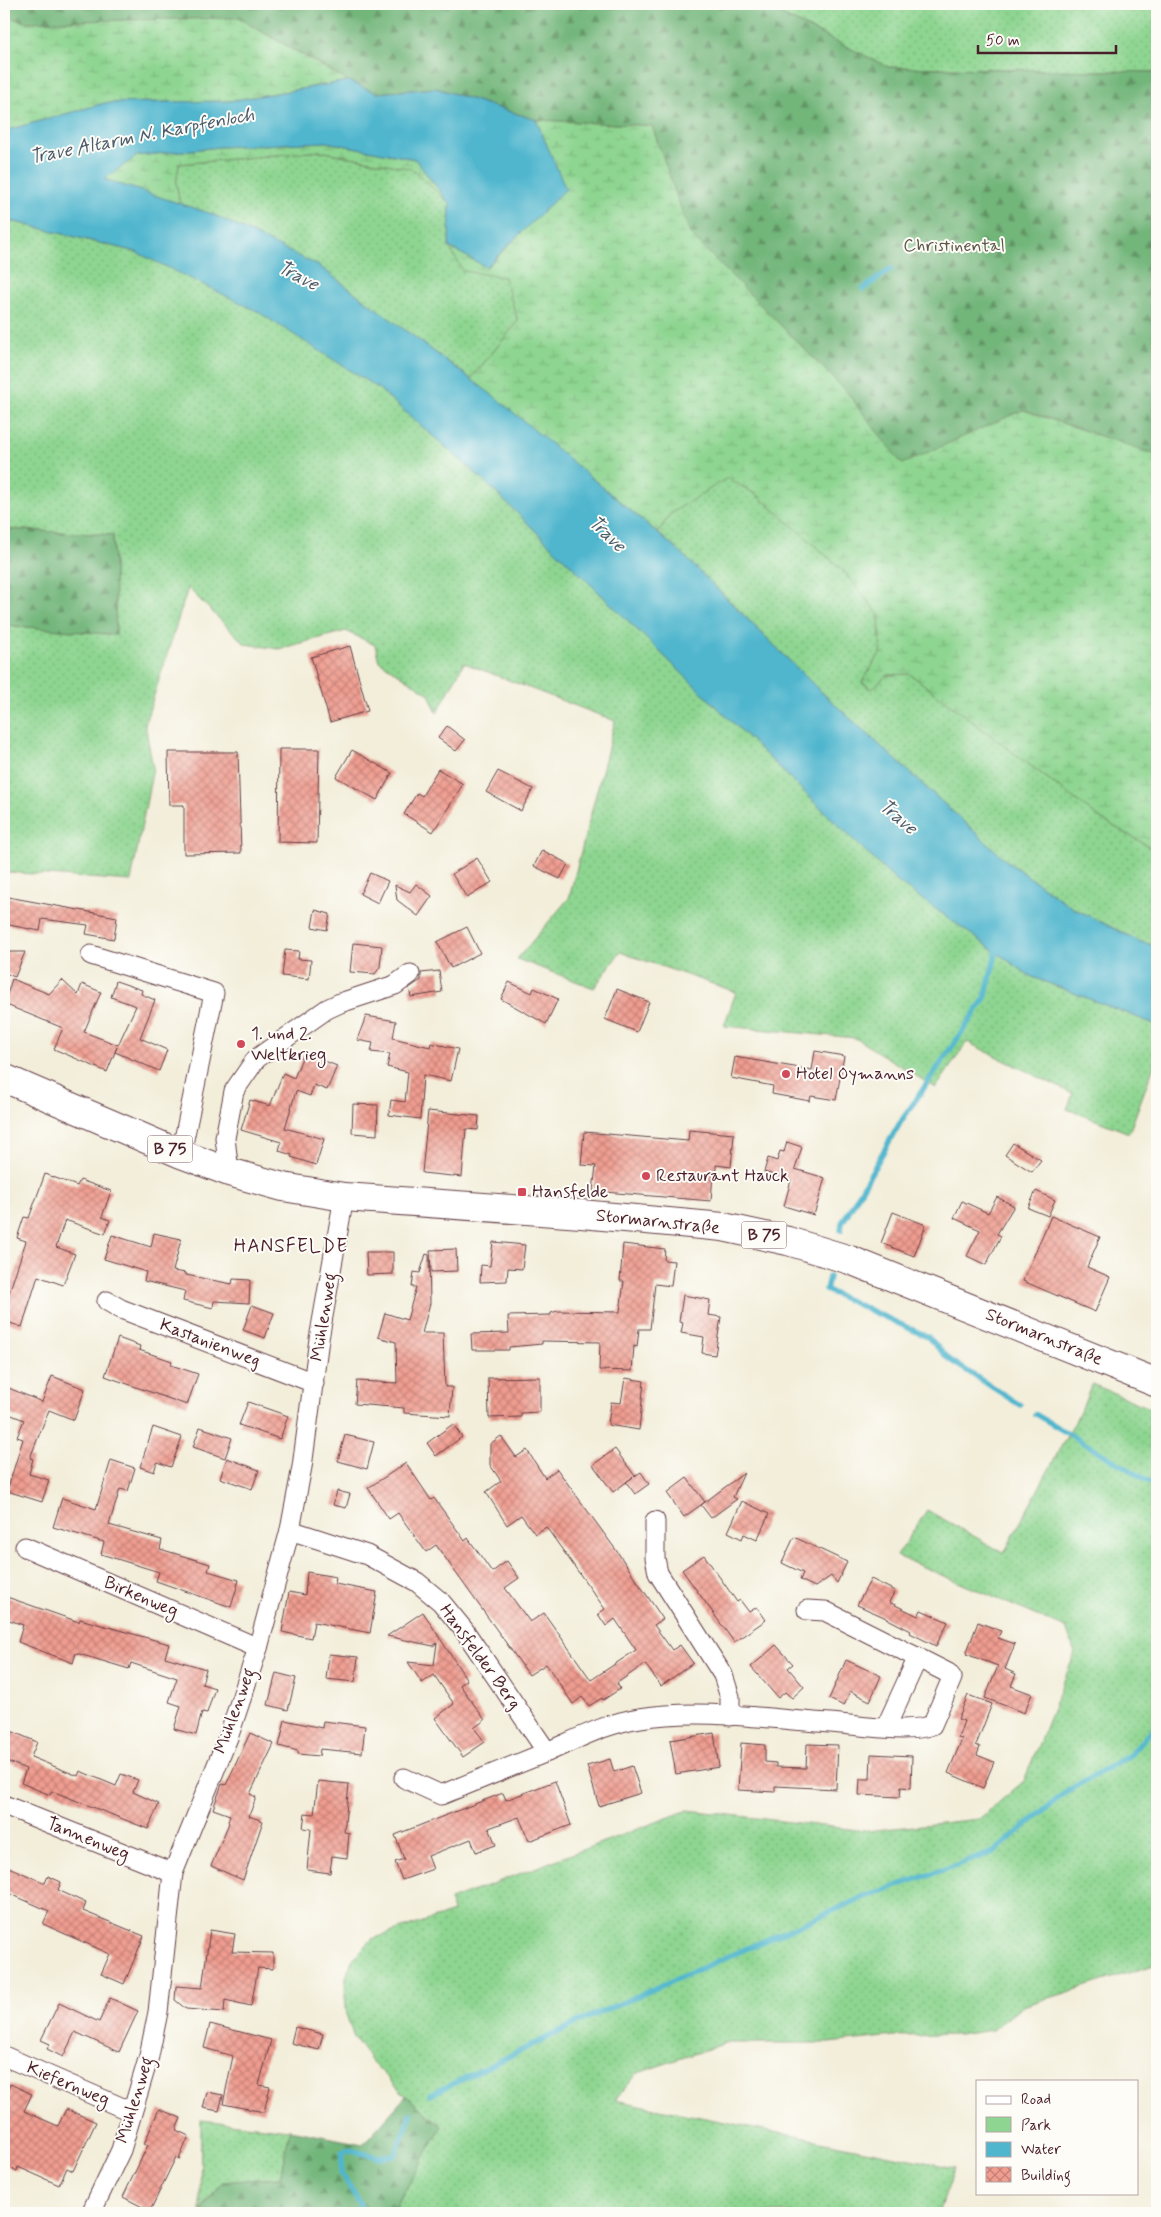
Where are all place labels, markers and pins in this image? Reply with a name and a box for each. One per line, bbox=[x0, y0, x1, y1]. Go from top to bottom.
place label: 1. und 2. Weltkrieg bbox=[251, 1022, 326, 1068]
marker: 1. und 2. Weltkrieg bbox=[235, 1038, 247, 1050]
place label: Hotel Oymanns bbox=[796, 1062, 914, 1086]
marker: Hotel Oymanns bbox=[780, 1068, 792, 1080]
place label: Restaurant Hauck bbox=[656, 1164, 789, 1188]
marker: Restaurant Hauck bbox=[640, 1170, 652, 1182]
place label: Hansfelde bbox=[532, 1180, 608, 1204]
marker: Hansfelde bbox=[516, 1186, 528, 1198]

